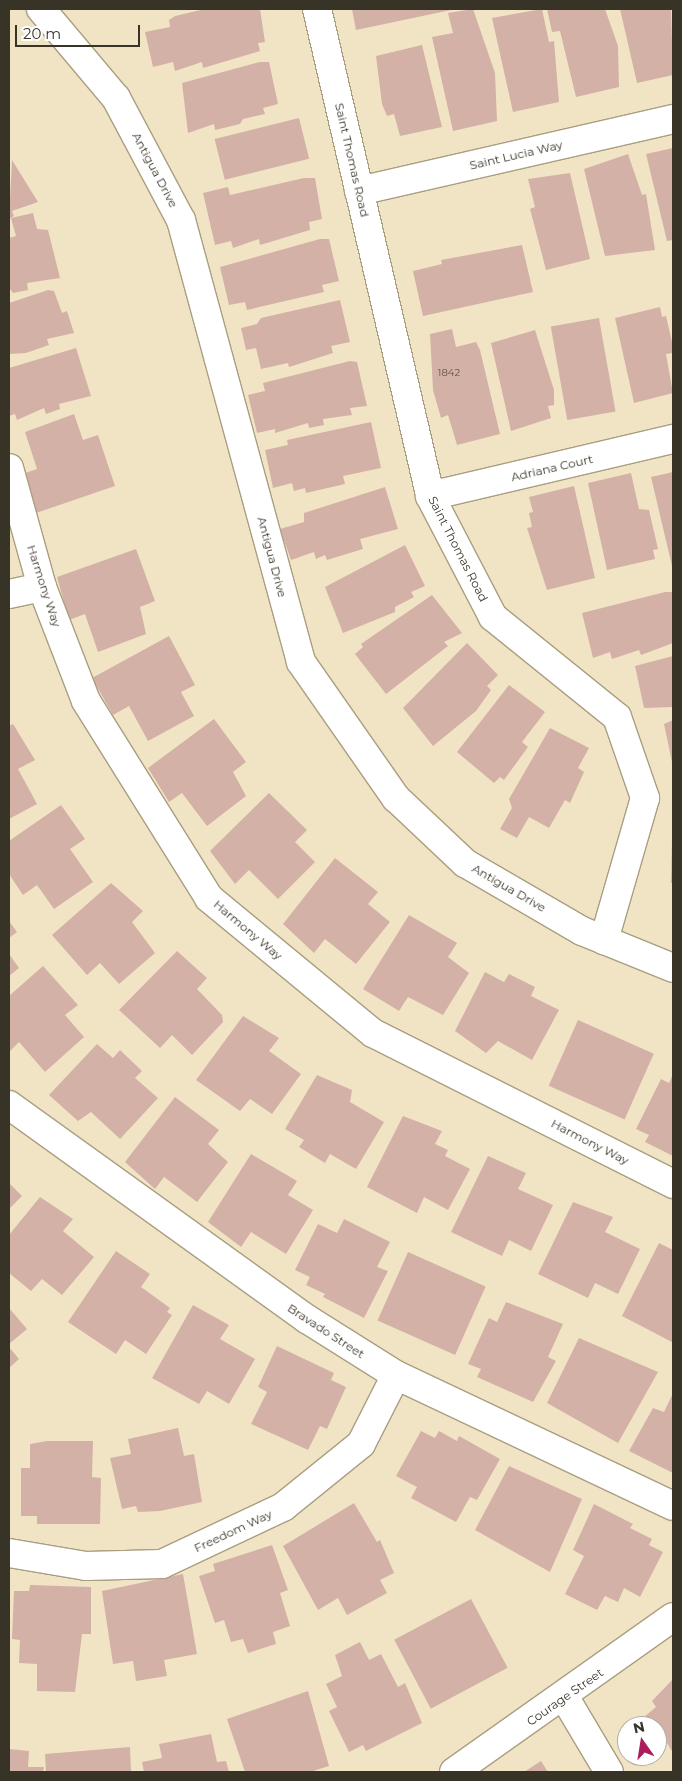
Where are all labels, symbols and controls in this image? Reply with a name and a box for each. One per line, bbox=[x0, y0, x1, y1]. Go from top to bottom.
scale bar bbox=[18, 15, 142, 47]
text: 20 m bbox=[23, 24, 61, 43]
street label: Saint Thomas Road bbox=[332, 102, 372, 218]
street label: Antigua Drive bbox=[129, 130, 181, 210]
street label: Saint Lucia Way bbox=[468, 137, 564, 173]
house number: 1842 bbox=[438, 367, 460, 379]
street label: Adriana Court bbox=[510, 452, 594, 484]
street label: Saint Thomas Road bbox=[425, 494, 491, 604]
street label: Antigua Drive bbox=[254, 515, 290, 599]
street label: Harmony Way bbox=[24, 543, 64, 629]
street label: Antigua Drive bbox=[470, 861, 548, 915]
street label: Harmony Way bbox=[211, 897, 285, 963]
street label: Harmony Way bbox=[549, 1116, 631, 1168]
street label: Bravado Street bbox=[285, 1301, 367, 1361]
street label: Freedom Way bbox=[192, 1507, 274, 1555]
street label: Courage Street bbox=[524, 1665, 606, 1729]
north arrow bbox=[617, 1716, 667, 1766]
text: N bbox=[631, 1717, 646, 1737]

